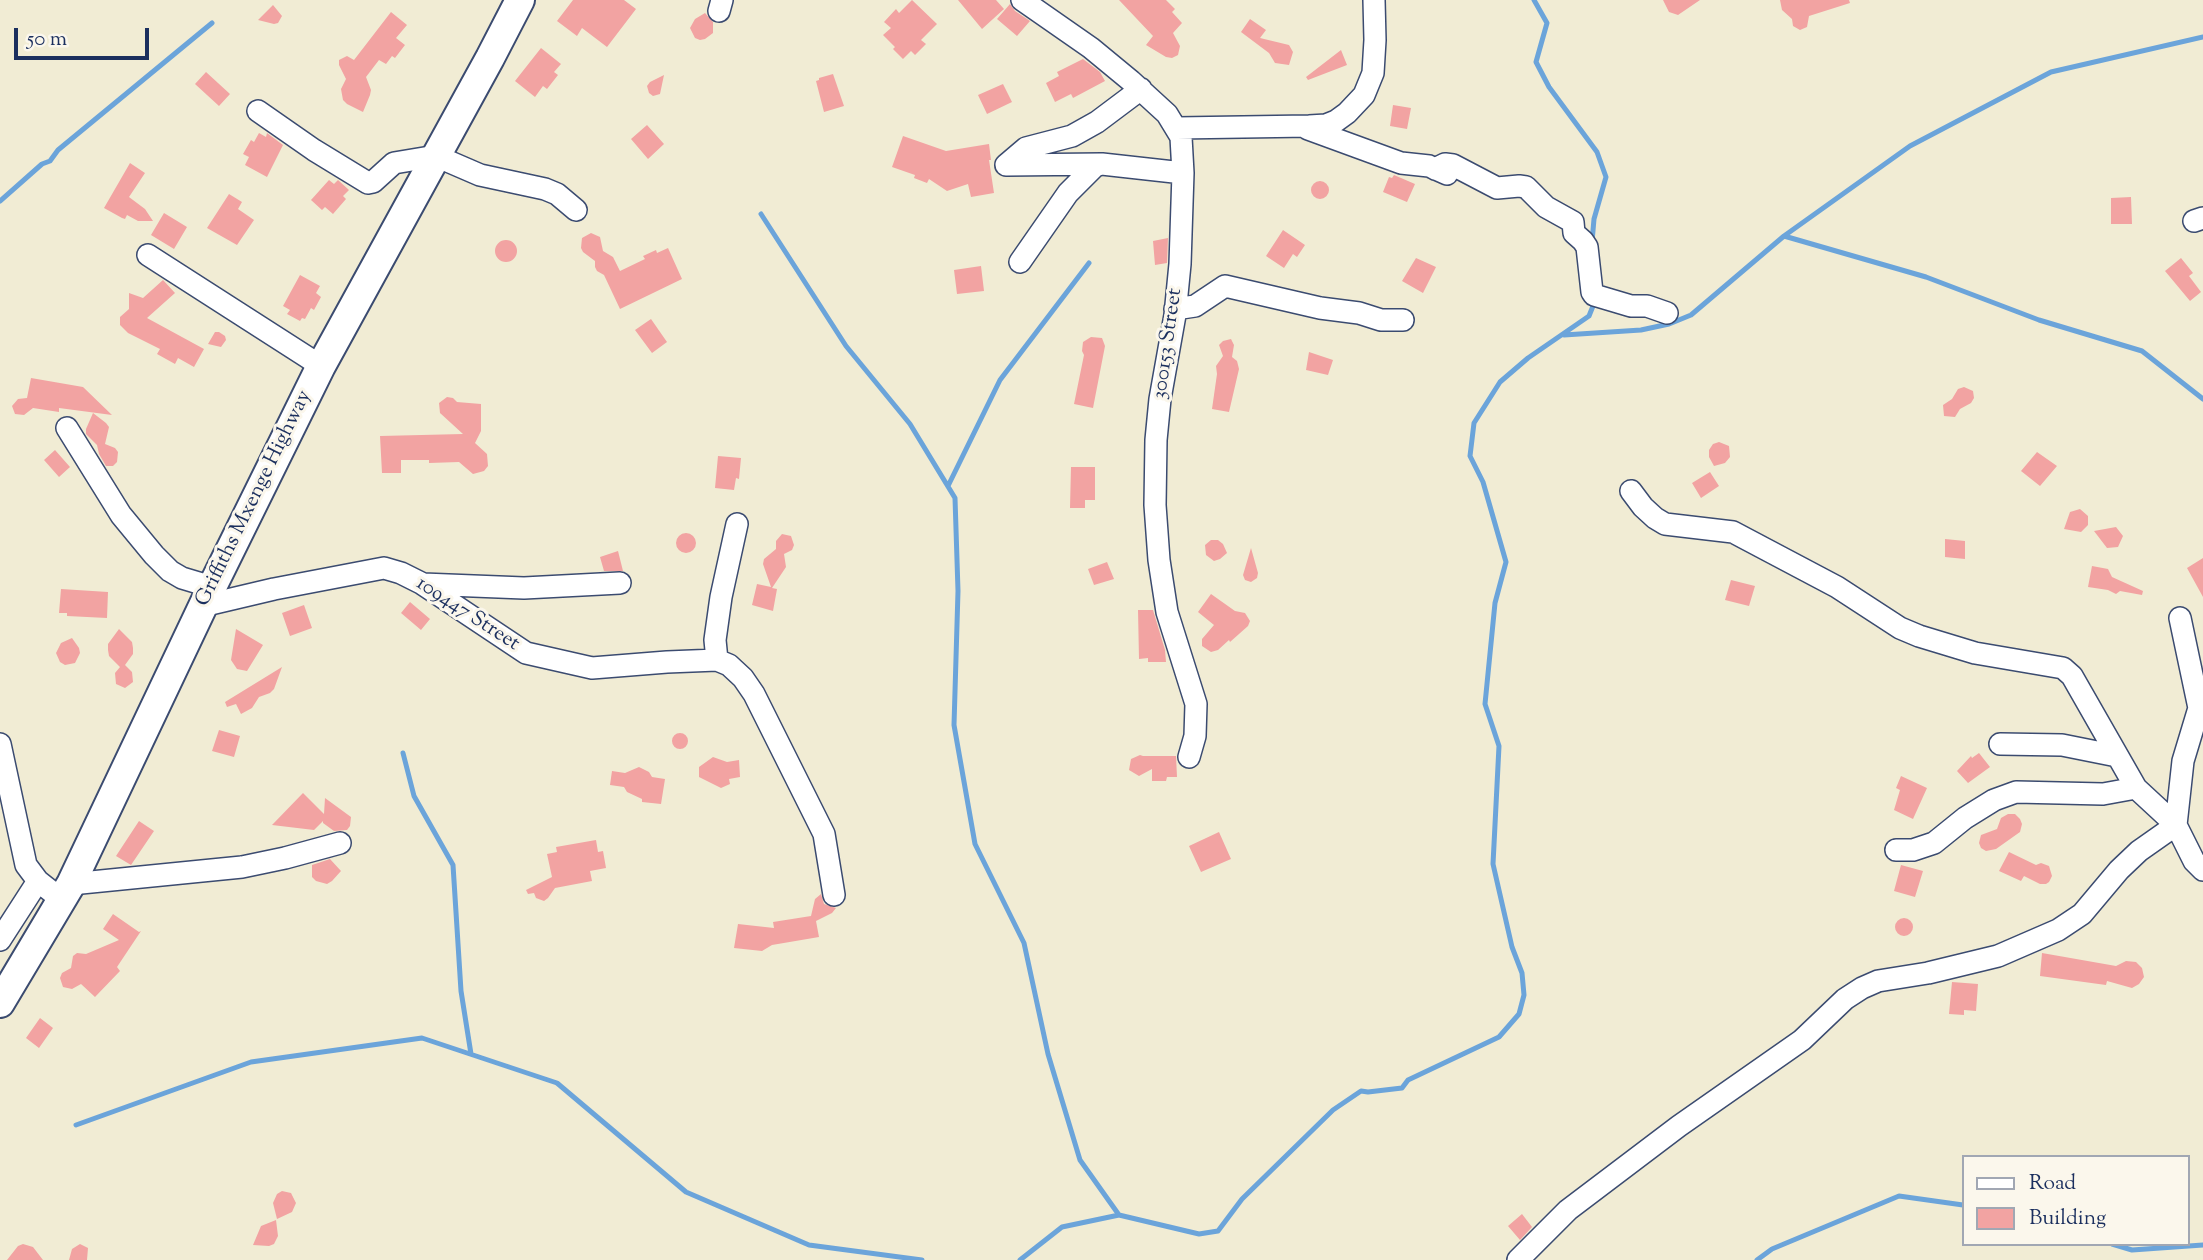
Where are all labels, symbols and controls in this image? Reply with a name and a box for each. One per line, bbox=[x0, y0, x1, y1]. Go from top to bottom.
scale bar bbox=[18, 14, 152, 58]
text: 50 m bbox=[27, 25, 67, 55]
street label: 300153 Street bbox=[1149, 287, 1189, 401]
street label: Griffiths Mxenge Highway bbox=[192, 387, 318, 611]
street label: 109447 Street bbox=[410, 572, 524, 658]
legend bbox=[1962, 1155, 2189, 1246]
text: Road bbox=[2029, 1169, 2076, 1199]
text: Building bbox=[2029, 1204, 2106, 1234]

